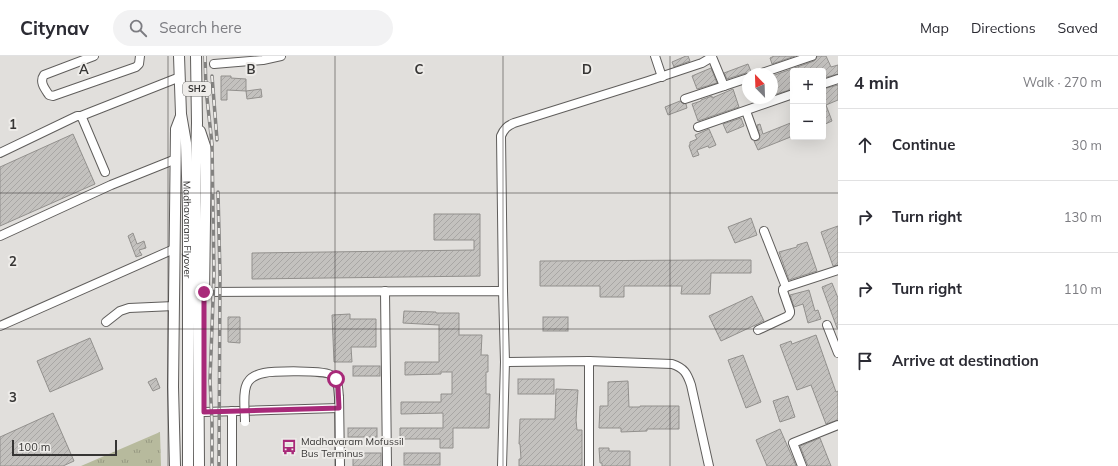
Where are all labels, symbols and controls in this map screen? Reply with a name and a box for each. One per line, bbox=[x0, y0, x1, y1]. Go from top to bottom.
search box bbox=[113, 10, 393, 46]
text: Citynav bbox=[20, 16, 89, 40]
icon: search bbox=[127, 17, 149, 39]
text: Search here bbox=[159, 18, 242, 37]
text: Map bbox=[920, 19, 949, 37]
text: Directions bbox=[971, 19, 1036, 37]
text: Saved bbox=[1058, 19, 1098, 37]
text: A bbox=[79, 61, 89, 77]
text: B bbox=[247, 61, 256, 77]
text: C bbox=[415, 61, 424, 77]
text: D bbox=[582, 61, 592, 77]
north arrow bbox=[742, 68, 778, 104]
map controls bbox=[790, 68, 826, 140]
button: + bbox=[790, 68, 826, 104]
text: 4 min bbox=[854, 72, 899, 93]
text: Walk · 270 m bbox=[1023, 74, 1102, 90]
road number: SH2 bbox=[183, 82, 211, 96]
button: − bbox=[790, 104, 826, 140]
text: 1 bbox=[9, 116, 17, 132]
icon: ahead bbox=[854, 134, 876, 156]
text: Continue bbox=[892, 135, 955, 154]
text: 30 m bbox=[1072, 137, 1102, 153]
street label: Madhavaram Flyover bbox=[180, 180, 194, 279]
icon: right bbox=[854, 206, 876, 228]
text: Turn right bbox=[892, 207, 962, 226]
text: 130 m bbox=[1064, 209, 1102, 225]
text: 2 bbox=[9, 253, 17, 269]
icon: right bbox=[854, 278, 876, 300]
text: Turn right bbox=[892, 279, 962, 298]
text: 110 m bbox=[1064, 281, 1102, 297]
route end bbox=[195, 283, 213, 301]
icon: arrive bbox=[854, 350, 876, 372]
text: Arrive at destination bbox=[892, 351, 1039, 370]
route start bbox=[327, 370, 345, 388]
text: 3 bbox=[9, 389, 17, 405]
place label: Madhavaram Mofussil Bus Terminus bbox=[301, 435, 404, 460]
scale bar bbox=[12, 438, 117, 457]
bus stop icon: Madhavaram Mofussil Bus Terminus bbox=[280, 438, 298, 456]
text: 100 m bbox=[18, 440, 50, 454]

